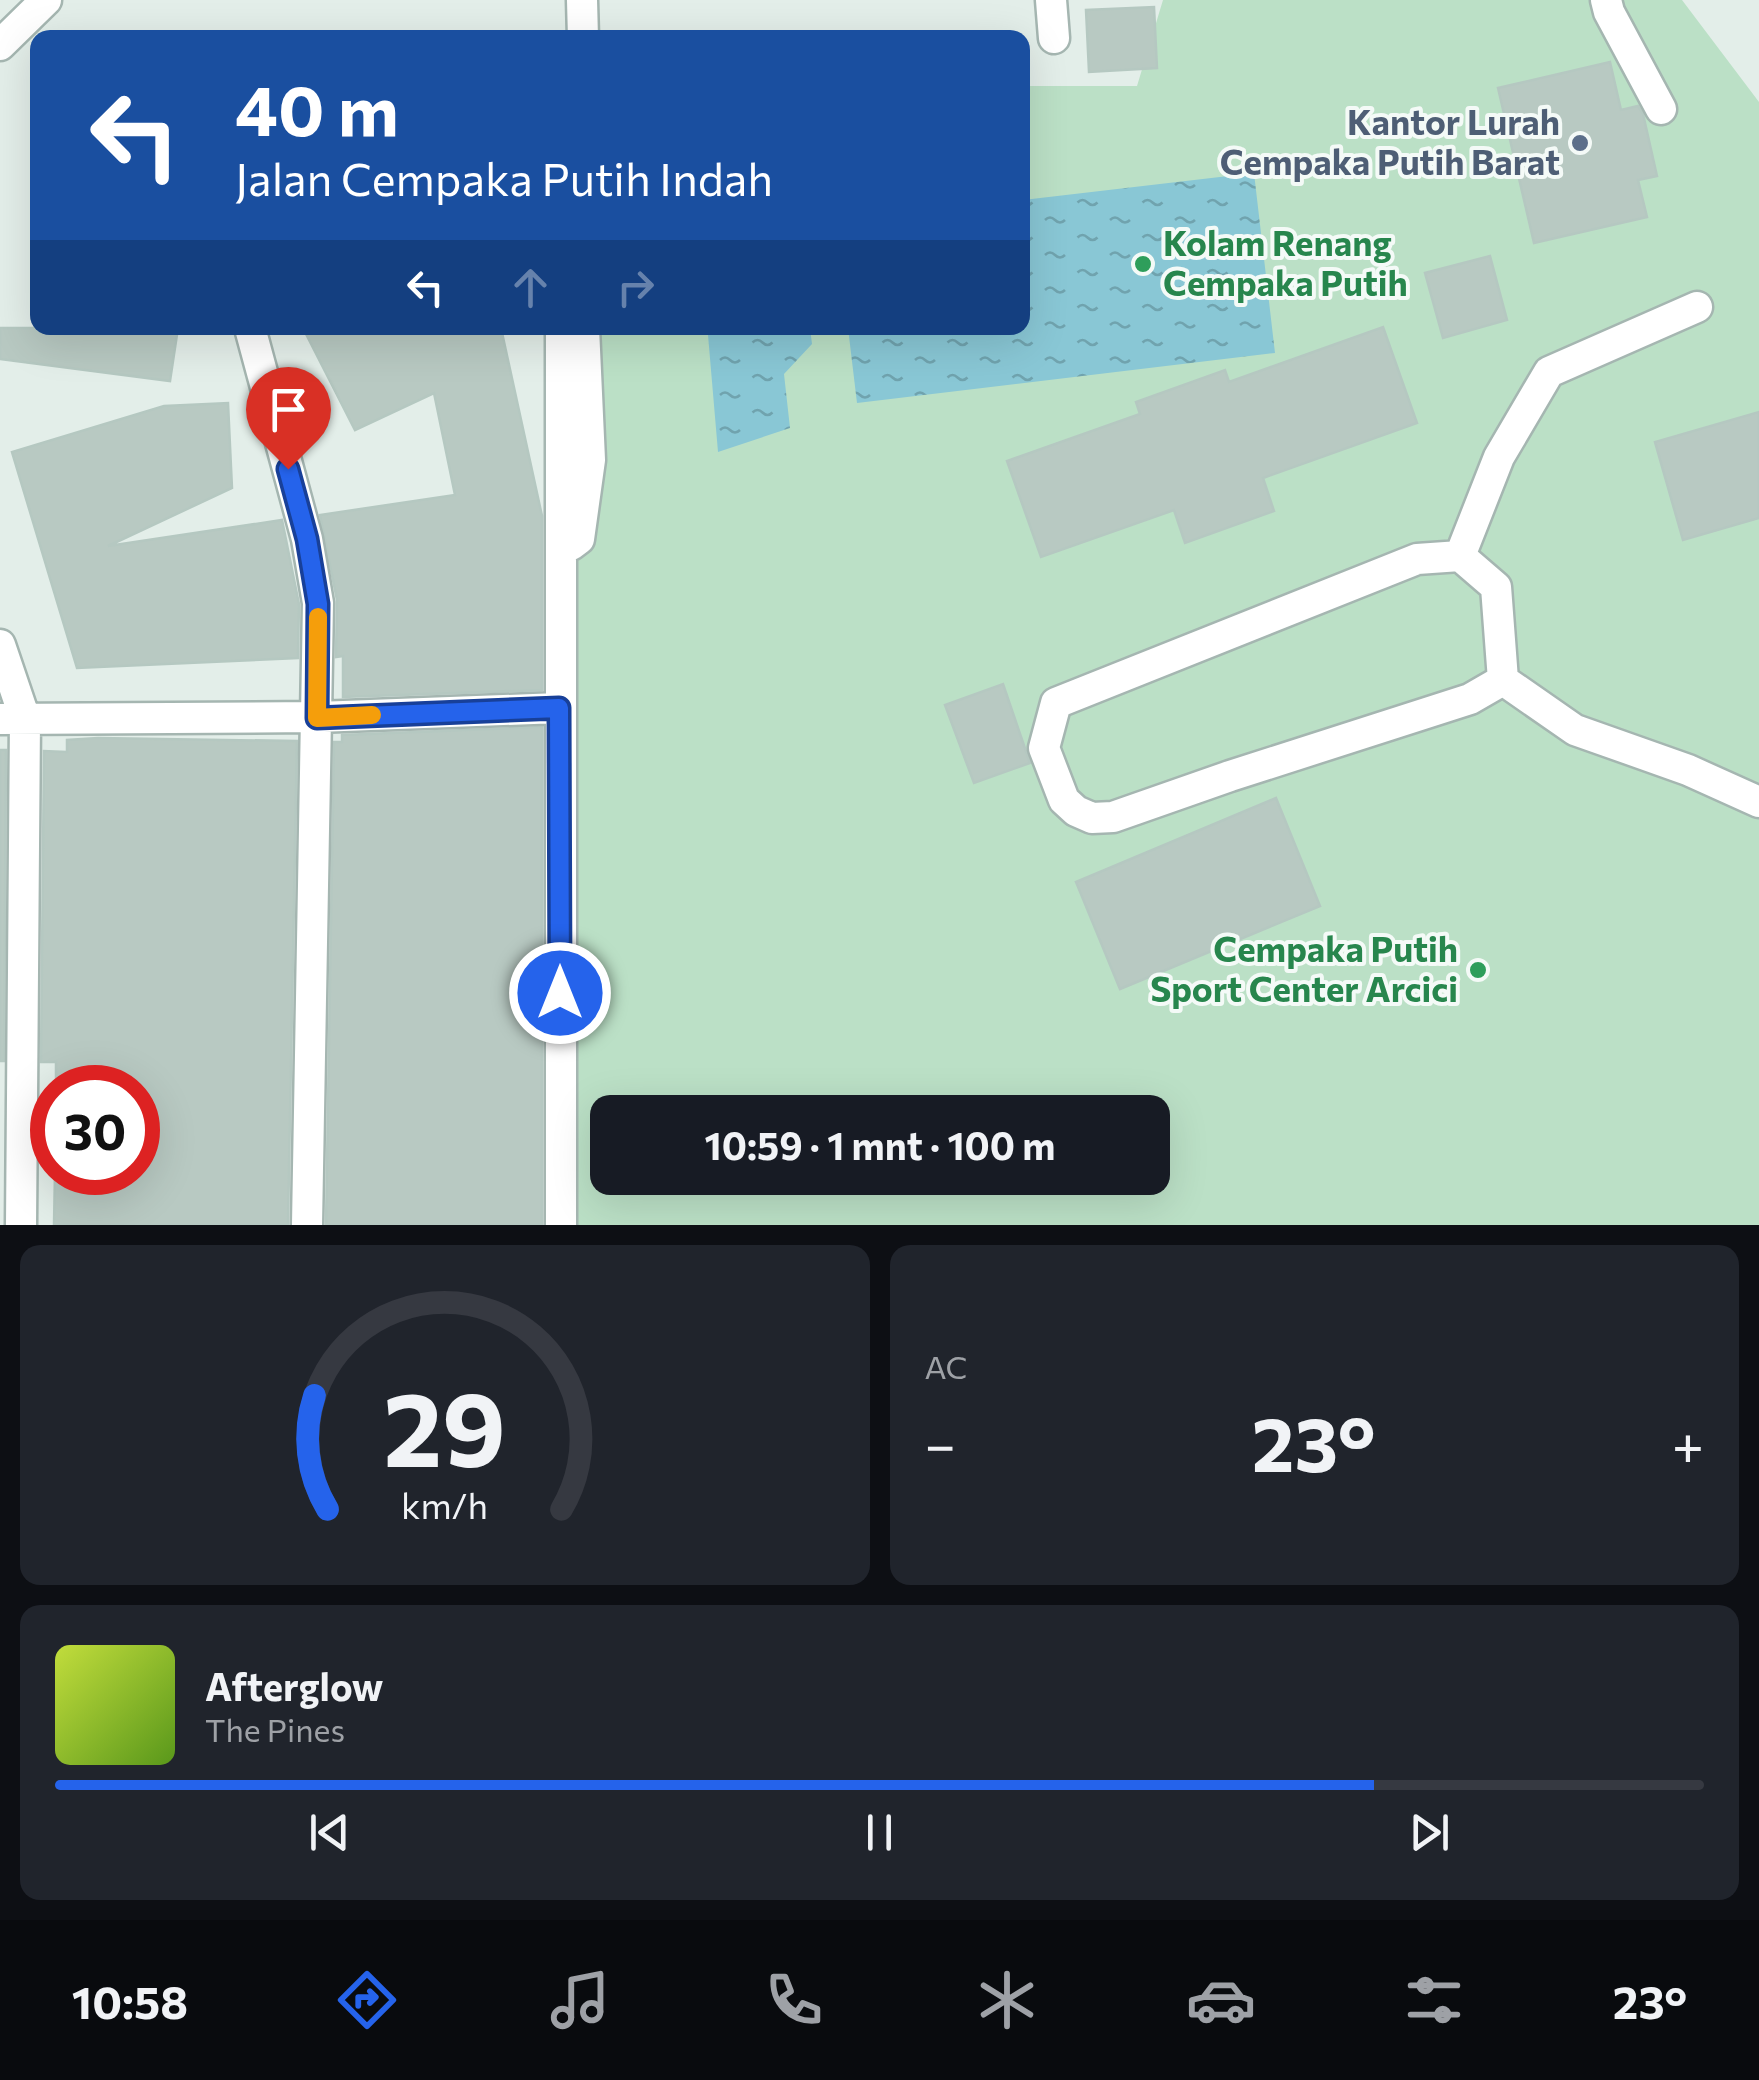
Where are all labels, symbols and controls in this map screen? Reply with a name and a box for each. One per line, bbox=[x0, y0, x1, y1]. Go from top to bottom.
text: 40 m bbox=[235, 65, 399, 150]
icon: left bbox=[70, 70, 200, 200]
place label: Kantor Lurah Cempaka Putih Barat bbox=[1220, 99, 1560, 182]
marker: Kantor Lurah Cempaka Putih Barat bbox=[1569, 132, 1591, 154]
text: Jalan Cempaka Putih Indah bbox=[235, 150, 773, 205]
place label: Kolam Renang Cempaka Putih bbox=[1163, 220, 1408, 303]
marker: Kolam Renang Cempaka Putih bbox=[1132, 253, 1154, 275]
icon: left bbox=[398, 260, 453, 315]
icon: ahead bbox=[503, 260, 558, 315]
icon: right bbox=[608, 260, 663, 315]
pin bbox=[246, 367, 331, 470]
icon: arrive bbox=[261, 382, 316, 437]
place label: Cempaka Putih Sport Center Arcici bbox=[1150, 926, 1458, 1009]
position arrow bbox=[508, 941, 612, 1045]
marker: Cempaka Putih Sport Center Arcici bbox=[1467, 959, 1489, 981]
speed limit sign: 30 bbox=[30, 1065, 160, 1195]
text: 10:59 · 1 mnt · 100 m bbox=[705, 1121, 1056, 1168]
text: AC bbox=[925, 1346, 968, 1386]
text: 29 bbox=[383, 1361, 506, 1488]
text: 23° bbox=[1252, 1396, 1376, 1487]
text: − bbox=[925, 1409, 956, 1476]
text: + bbox=[1672, 1409, 1704, 1476]
text: km/h bbox=[401, 1483, 488, 1526]
text: Afterglow bbox=[205, 1662, 383, 1709]
text: The Pines bbox=[205, 1709, 345, 1749]
icon: previous bbox=[302, 1805, 357, 1860]
icon: pause bbox=[852, 1805, 907, 1860]
icon: next bbox=[1402, 1805, 1457, 1860]
icon: directions bbox=[332, 1965, 402, 2035]
icon: music bbox=[545, 1965, 615, 2035]
icon: phone bbox=[759, 1965, 829, 2035]
icon: climate bbox=[972, 1965, 1042, 2035]
icon: car bbox=[1186, 1965, 1256, 2035]
icon: filters bbox=[1399, 1965, 1469, 2035]
text: 10:58 bbox=[72, 1973, 188, 2028]
text: 23° bbox=[1613, 1973, 1687, 2028]

